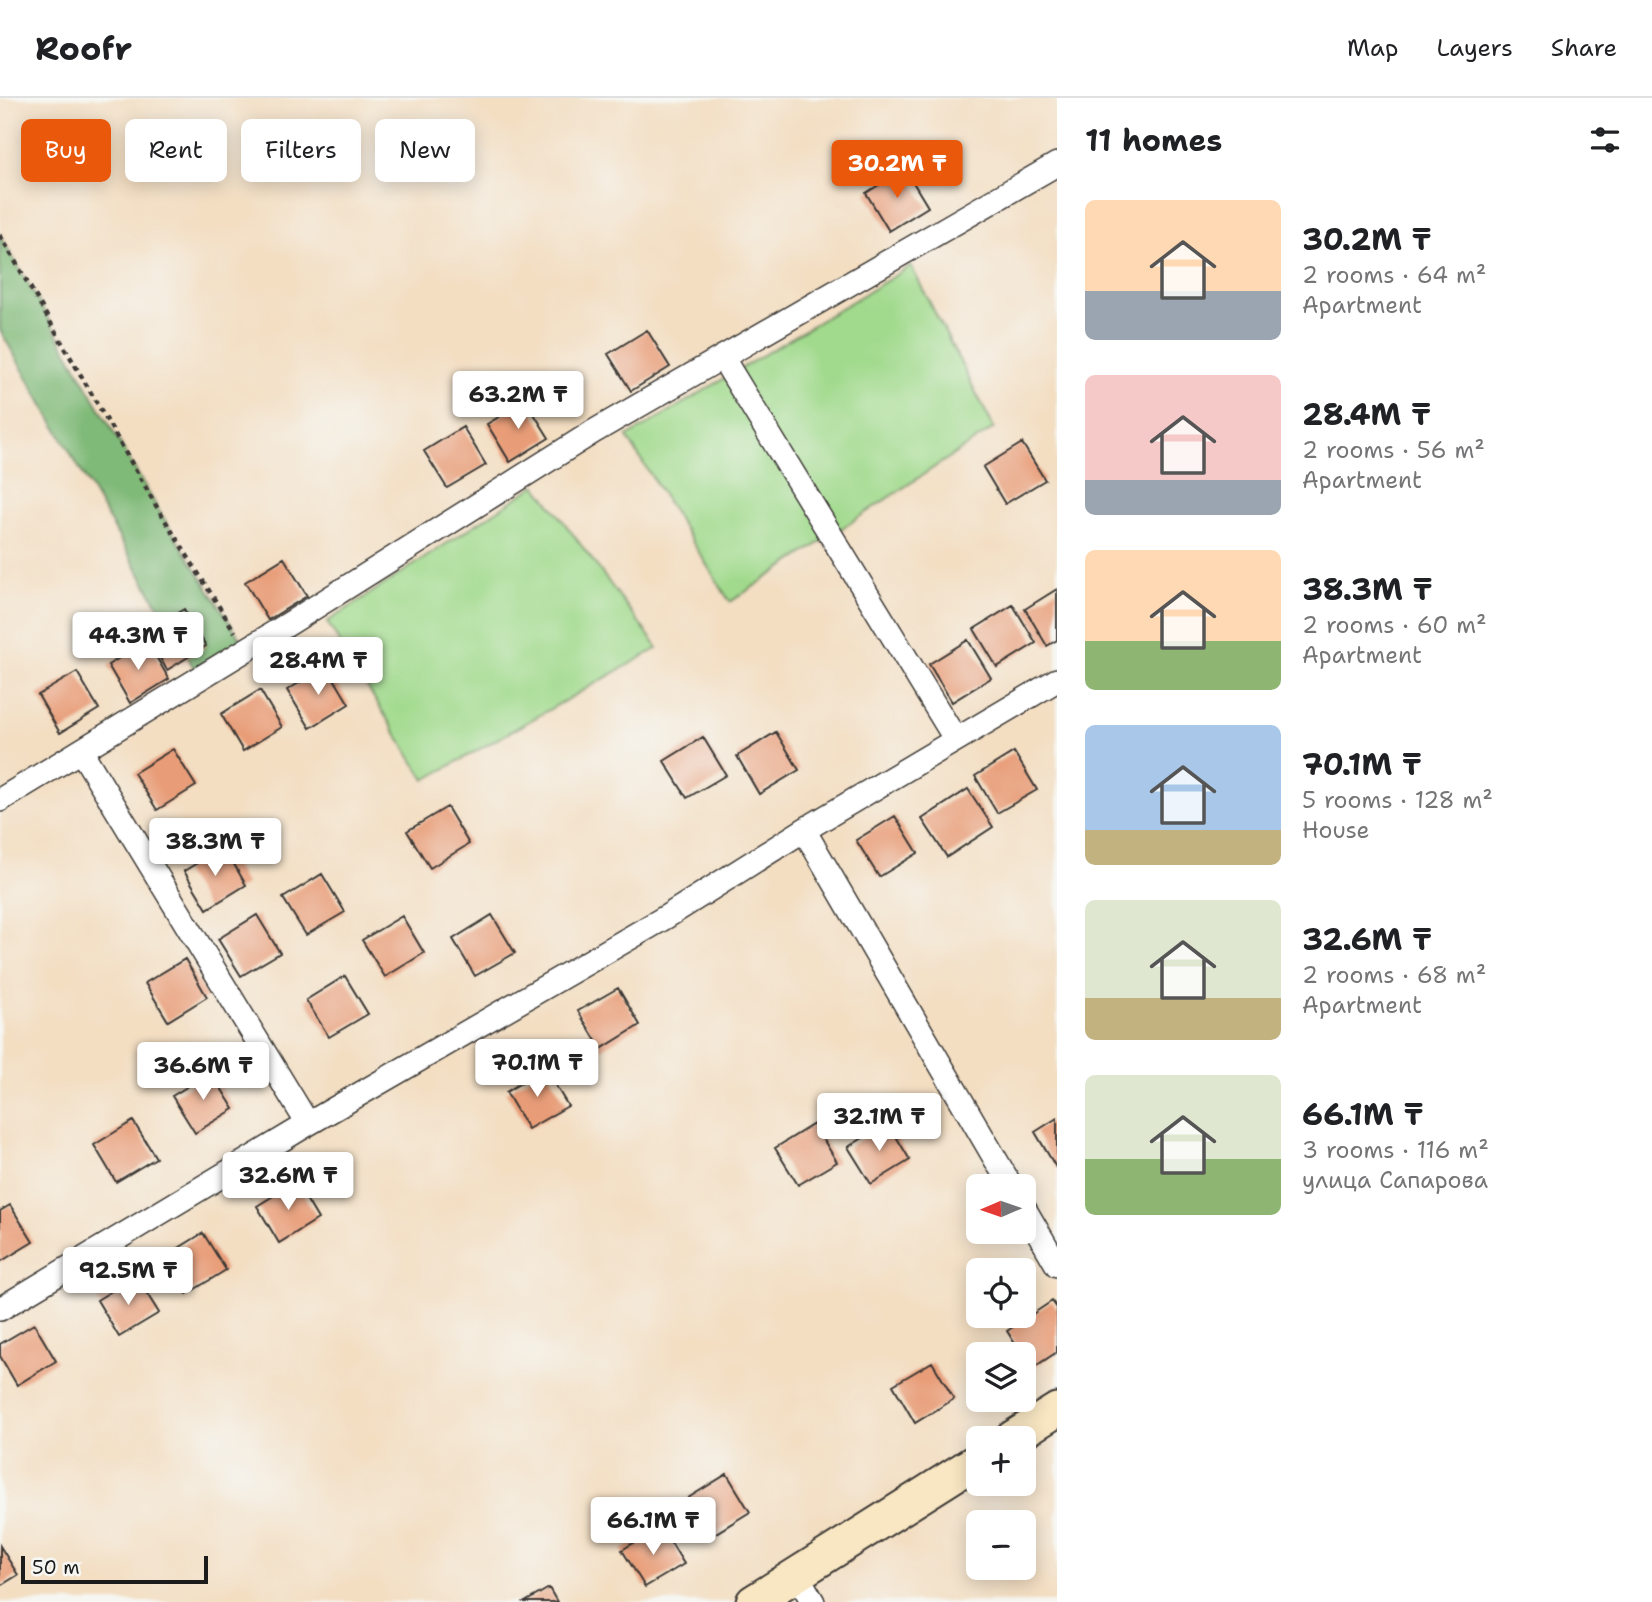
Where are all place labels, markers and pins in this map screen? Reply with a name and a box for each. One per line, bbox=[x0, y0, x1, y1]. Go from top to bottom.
pin: 30.2M ₸ bbox=[832, 140, 962, 200]
pin: 63.2M ₸ bbox=[453, 372, 583, 431]
pin: 44.3M ₸ bbox=[73, 612, 203, 672]
pin: 28.4M ₸ bbox=[253, 638, 383, 697]
pin: 38.3M ₸ bbox=[150, 818, 280, 878]
pin: 70.1M ₸ bbox=[472, 1040, 602, 1099]
pin: 36.6M ₸ bbox=[138, 1042, 268, 1102]
pin: 32.1M ₸ bbox=[814, 1094, 944, 1153]
pin: 32.6M ₸ bbox=[223, 1152, 353, 1212]
pin: 92.5M ₸ bbox=[63, 1248, 193, 1307]
pin: 66.1M ₸ bbox=[588, 1498, 718, 1557]

